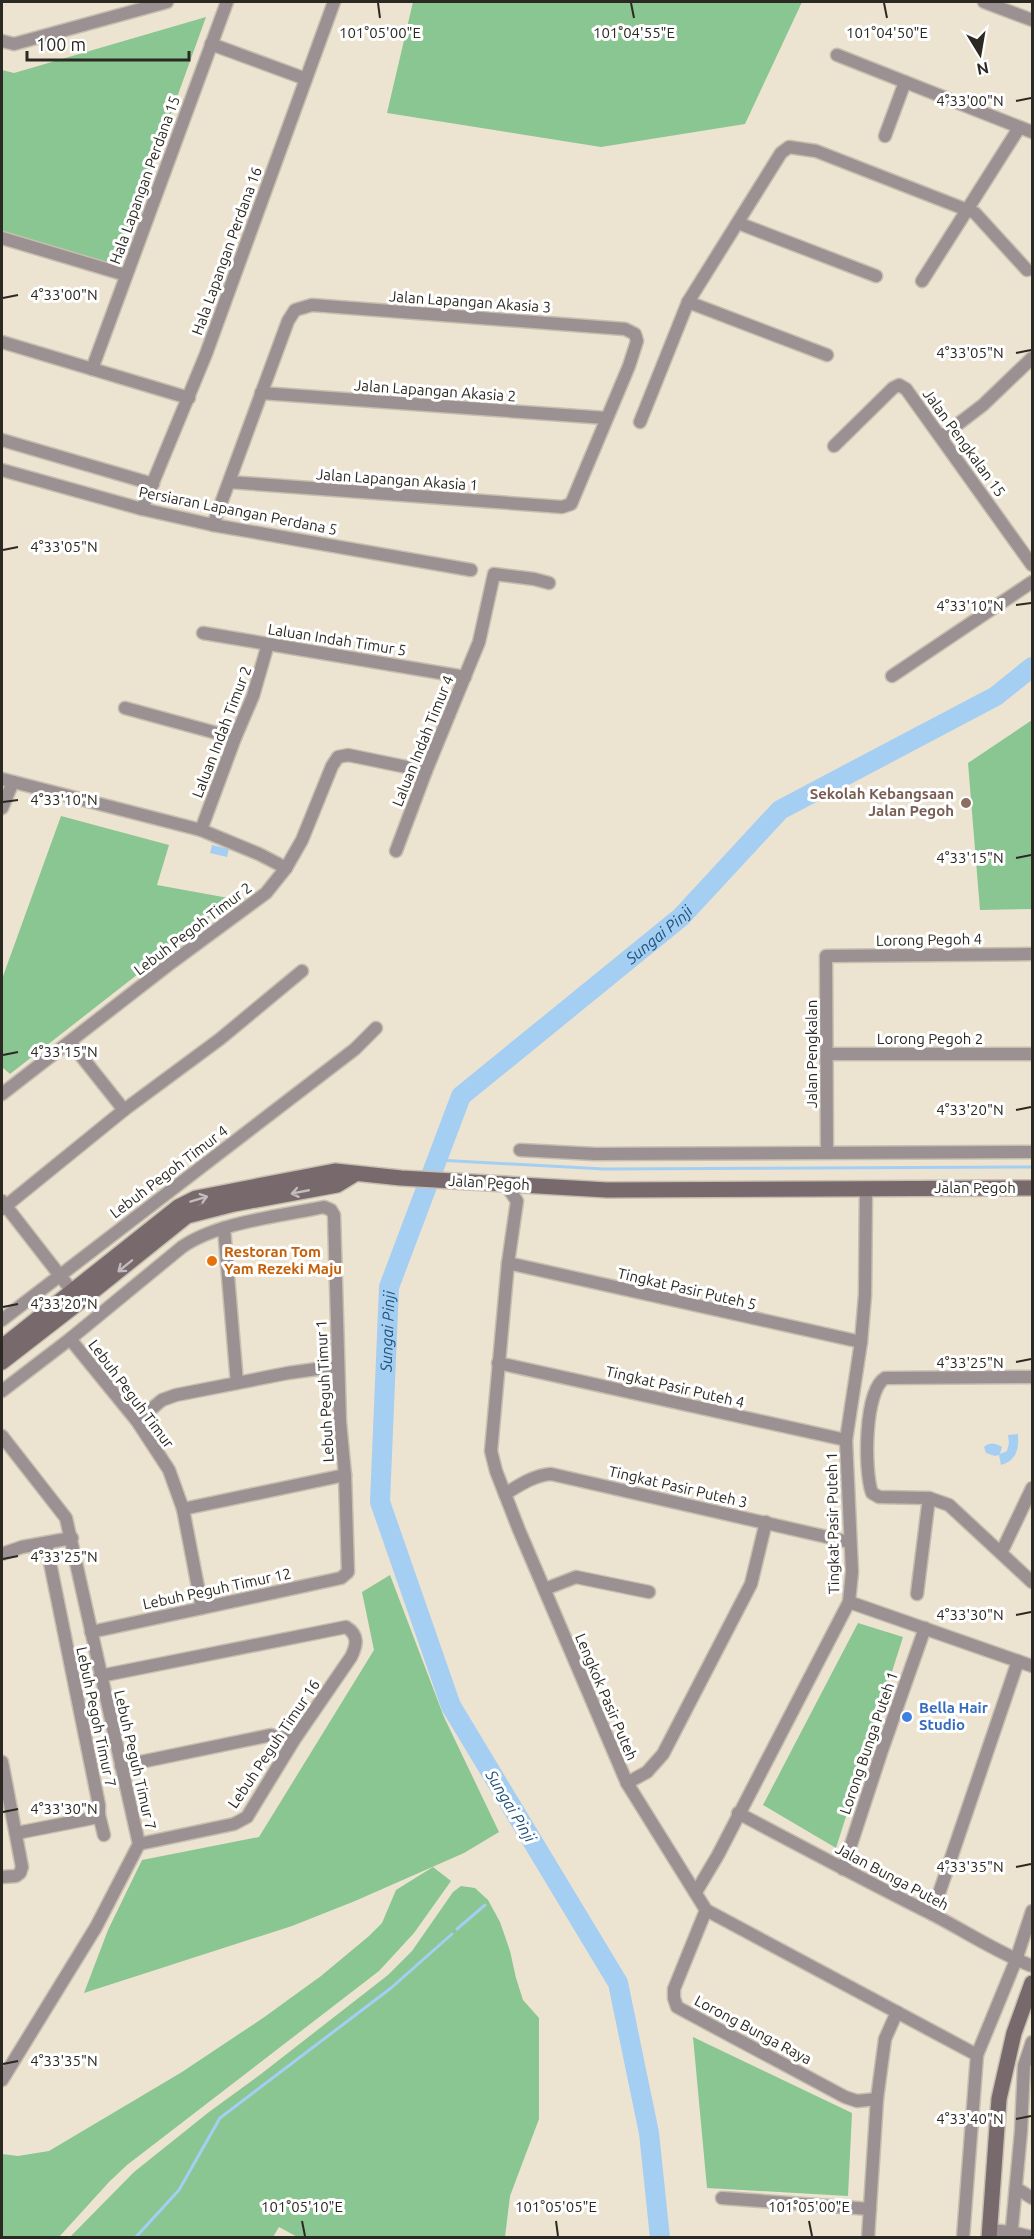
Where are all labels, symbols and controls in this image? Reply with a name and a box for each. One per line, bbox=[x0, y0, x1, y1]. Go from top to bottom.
scale bar bbox=[27, 24, 189, 62]
text: 101°05'00"E bbox=[339, 24, 421, 41]
text: 101°04'55"E bbox=[593, 24, 675, 41]
text: 101°04'50"E bbox=[846, 24, 928, 41]
north arrow bbox=[950, 24, 1010, 84]
text: 100 m bbox=[36, 34, 86, 54]
text: N bbox=[975, 59, 990, 79]
text: 4°33'00"N bbox=[936, 92, 1004, 109]
street label: Hala Lapangan Perdana 15 bbox=[106, 93, 183, 266]
street label: Hala Lapangan Perdana 16 bbox=[188, 164, 265, 337]
text: 4°33'00"N bbox=[30, 286, 98, 303]
street label: Jalan Lapangan Akasia 3 bbox=[388, 287, 552, 316]
text: 4°33'05"N bbox=[936, 344, 1004, 361]
street label: Jalan Lapangan Akasia 2 bbox=[353, 376, 517, 405]
street label: Jalan Pengkalan 15 bbox=[920, 386, 1009, 500]
street label: Jalan Lapangan Akasia 1 bbox=[315, 465, 479, 494]
street label: Persiaran Lapangan Perdana 5 bbox=[137, 483, 339, 538]
text: 4°33'05"N bbox=[30, 538, 98, 555]
text: 4°33'10"N bbox=[936, 597, 1004, 614]
street label: Laluan Indah Timur 5 bbox=[267, 620, 407, 659]
street label: Laluan Indah Timur 2 bbox=[189, 663, 255, 800]
street label: Laluan Indah Timur 4 bbox=[388, 673, 457, 809]
place label: Sekolah Kebangsaan Jalan Pegoh bbox=[810, 785, 954, 819]
text: 4°33'10"N bbox=[30, 791, 98, 808]
marker: Sekolah Kebangsaan Jalan Pegoh bbox=[959, 796, 973, 810]
text: 4°33'15"N bbox=[936, 849, 1004, 866]
street label: Lebuh Pegoh Timur 2 bbox=[130, 879, 255, 978]
water label: Sungai Pinji bbox=[621, 901, 697, 968]
street label: Lorong Pegoh 4 bbox=[876, 930, 982, 949]
street label: Jalan Pengkalan bbox=[803, 1000, 820, 1108]
street label: Lorong Pegoh 2 bbox=[877, 1030, 983, 1047]
text: 4°33'15"N bbox=[30, 1043, 98, 1060]
text: 4°33'20"N bbox=[936, 1101, 1004, 1118]
street label: Lebuh Pegoh Timur 4 bbox=[106, 1122, 231, 1221]
street label: Jalan Pegoh bbox=[448, 1172, 530, 1193]
street label: Jalan Pegoh bbox=[934, 1179, 1016, 1196]
one-way arrow bbox=[291, 1187, 310, 1198]
one-way arrow bbox=[189, 1193, 208, 1204]
place label: Restoran Tom Yam Rezeki Maju bbox=[224, 1243, 342, 1277]
marker: Restoran Tom Yam Rezeki Maju bbox=[205, 1254, 219, 1268]
one-way arrow bbox=[117, 1259, 133, 1272]
street label: Tingkat Pasir Puteh 5 bbox=[616, 1264, 758, 1313]
water label: Sungai Pinji bbox=[376, 1289, 398, 1373]
text: 4°33'20"N bbox=[30, 1295, 98, 1312]
street label: Lebuh Peguh Timur 1 bbox=[312, 1319, 337, 1463]
street label: Lebuh Peguh Timur bbox=[85, 1336, 178, 1451]
text: 4°33'25"N bbox=[936, 1354, 1004, 1371]
street label: Tingkat Pasir Puteh 4 bbox=[604, 1362, 746, 1411]
street label: Tingkat Pasir Puteh 1 bbox=[823, 1452, 842, 1594]
street label: Tingkat Pasir Puteh 3 bbox=[607, 1462, 749, 1511]
text: 4°33'25"N bbox=[30, 1548, 98, 1565]
street label: Lebuh Peguh Timur 12 bbox=[141, 1564, 293, 1613]
text: 4°33'30"N bbox=[936, 1606, 1004, 1623]
street label: Lengkok Pasir Puteh bbox=[572, 1631, 641, 1763]
street label: Lebuh Pegoh Timur 7 bbox=[73, 1645, 120, 1789]
street label: Lorong Bunga Puteh 1 bbox=[836, 1669, 901, 1817]
street label: Lebuh Peguh Timur 16 bbox=[224, 1676, 323, 1811]
street label: Lebuh Peguh Timur 7 bbox=[111, 1688, 160, 1831]
place label: Bella Hair Studio bbox=[919, 1699, 989, 1733]
marker: Bella Hair Studio bbox=[900, 1710, 914, 1724]
water label: Sungai Pinji bbox=[482, 1766, 540, 1846]
text: 4°33'30"N bbox=[30, 1800, 98, 1817]
street label: Jalan Bunga Puteh bbox=[833, 1840, 952, 1914]
text: 4°33'35"N bbox=[936, 1858, 1004, 1875]
street label: Lorong Bunga Raya bbox=[692, 1992, 815, 2068]
text: 4°33'35"N bbox=[30, 2052, 98, 2069]
text: 4°33'40"N bbox=[936, 2110, 1004, 2127]
text: 101°05'10"E bbox=[261, 2198, 343, 2215]
text: 101°05'05"E bbox=[515, 2198, 597, 2215]
text: 101°05'00"E bbox=[768, 2198, 850, 2215]

